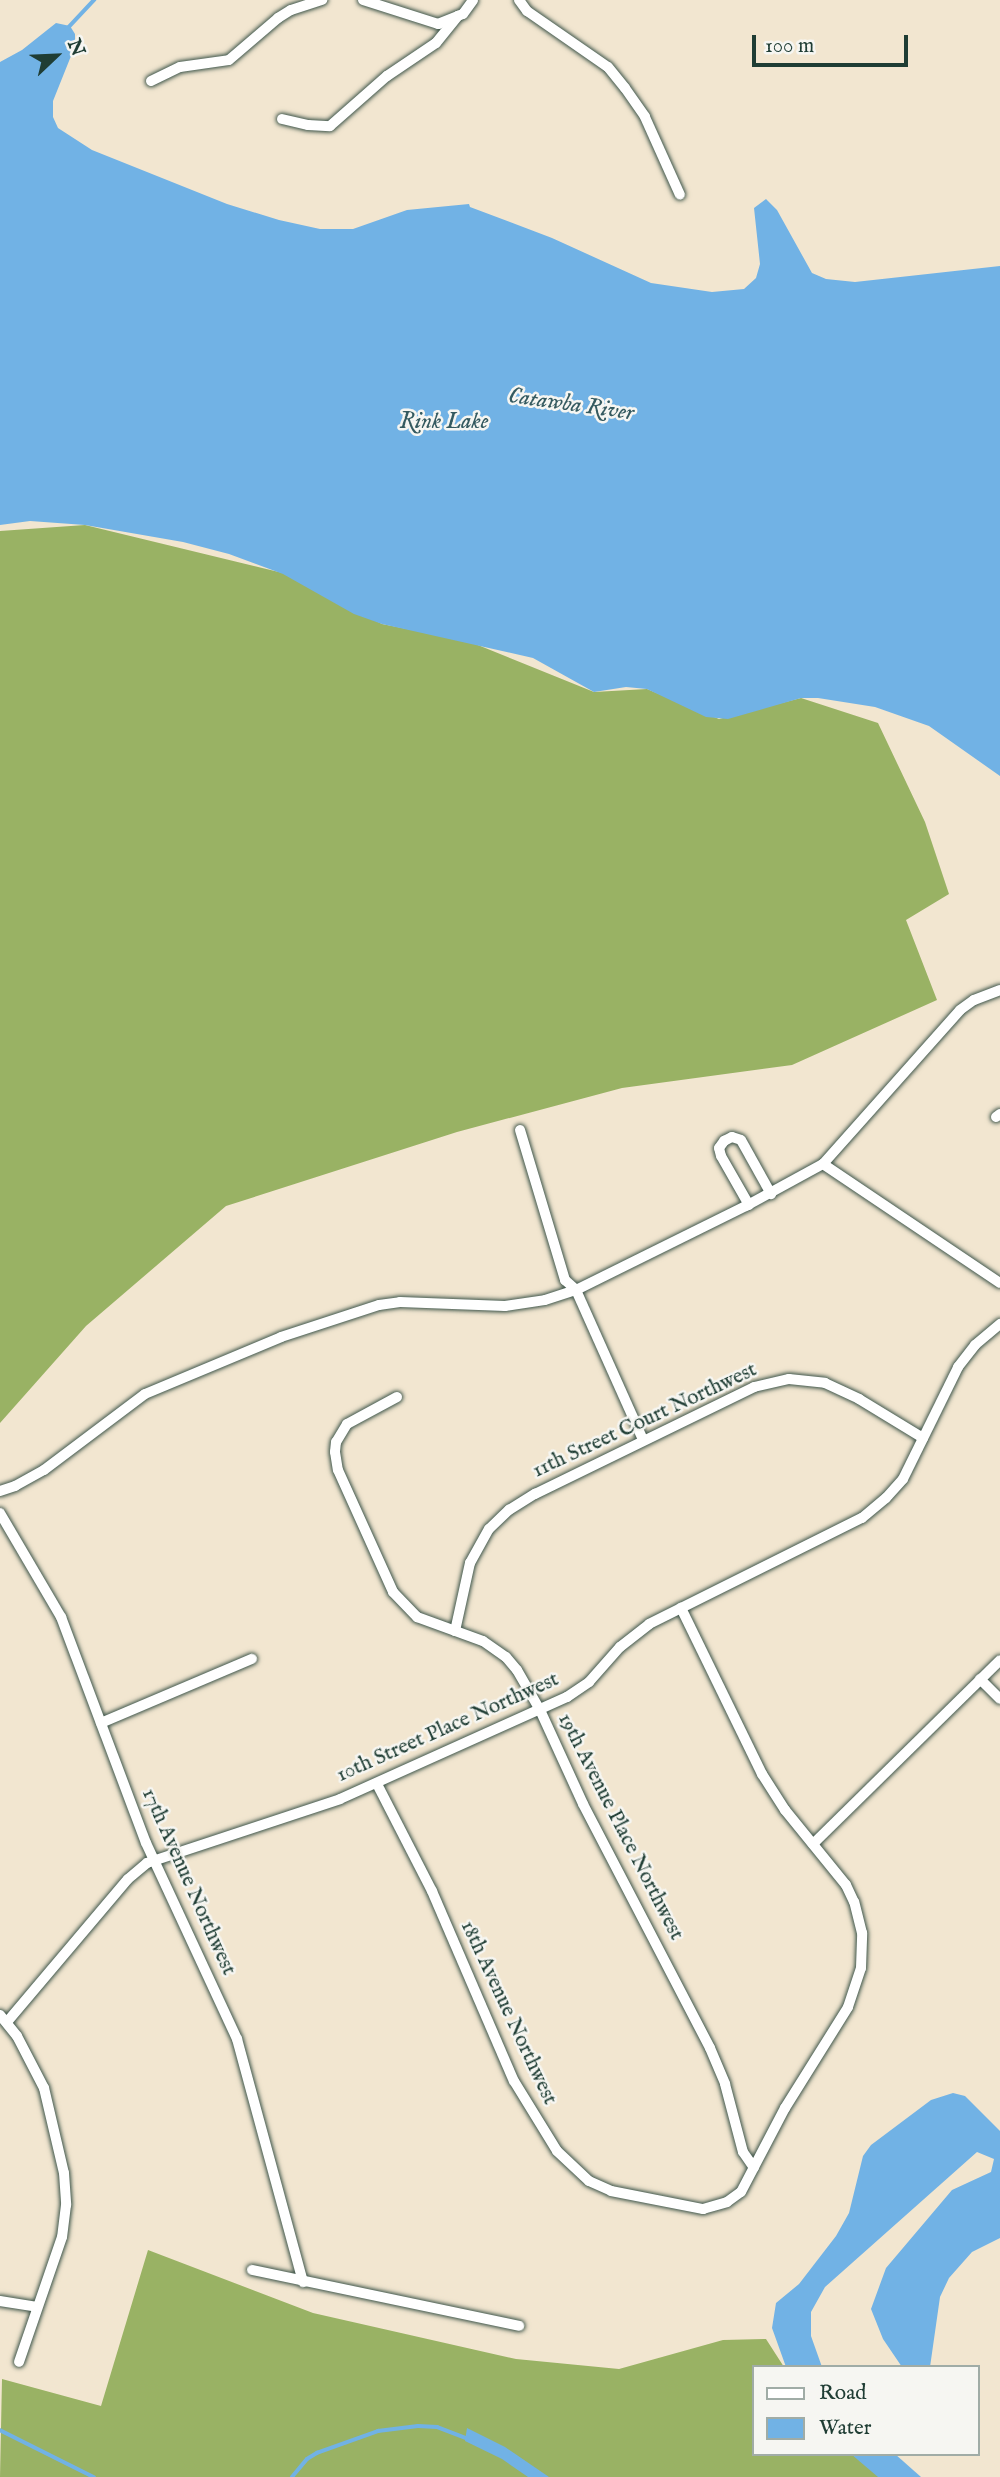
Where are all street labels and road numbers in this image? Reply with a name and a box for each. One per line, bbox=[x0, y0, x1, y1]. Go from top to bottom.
street label: 11th Street Court Northwest bbox=[529, 1358, 761, 1484]
street label: 10th Street Place Northwest bbox=[333, 1668, 563, 1788]
street label: 19th Avenue Place Northwest bbox=[552, 1709, 688, 1945]
street label: 17th Avenue Northwest bbox=[135, 1785, 241, 1979]
street label: 18th Avenue Northwest bbox=[454, 1917, 562, 2109]

